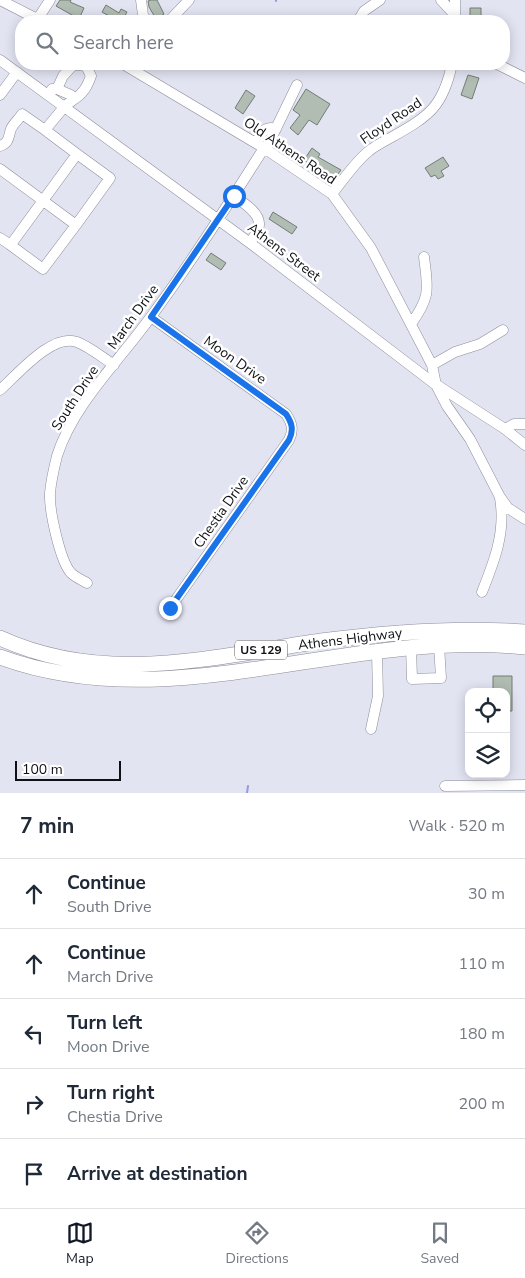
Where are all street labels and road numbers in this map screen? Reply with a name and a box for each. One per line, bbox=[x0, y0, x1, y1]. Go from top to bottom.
street label: Floyd Road bbox=[356, 93, 426, 149]
street label: Old Athens Road bbox=[240, 113, 340, 189]
street label: Athens Street bbox=[244, 218, 324, 286]
street label: March Drive bbox=[103, 281, 163, 353]
street label: Moon Drive bbox=[200, 331, 270, 389]
street label: South Drive bbox=[47, 362, 103, 434]
street label: Chestia Drive bbox=[189, 472, 253, 552]
street label: Athens Highway bbox=[297, 623, 404, 655]
road number: US 129 bbox=[235, 640, 287, 660]

